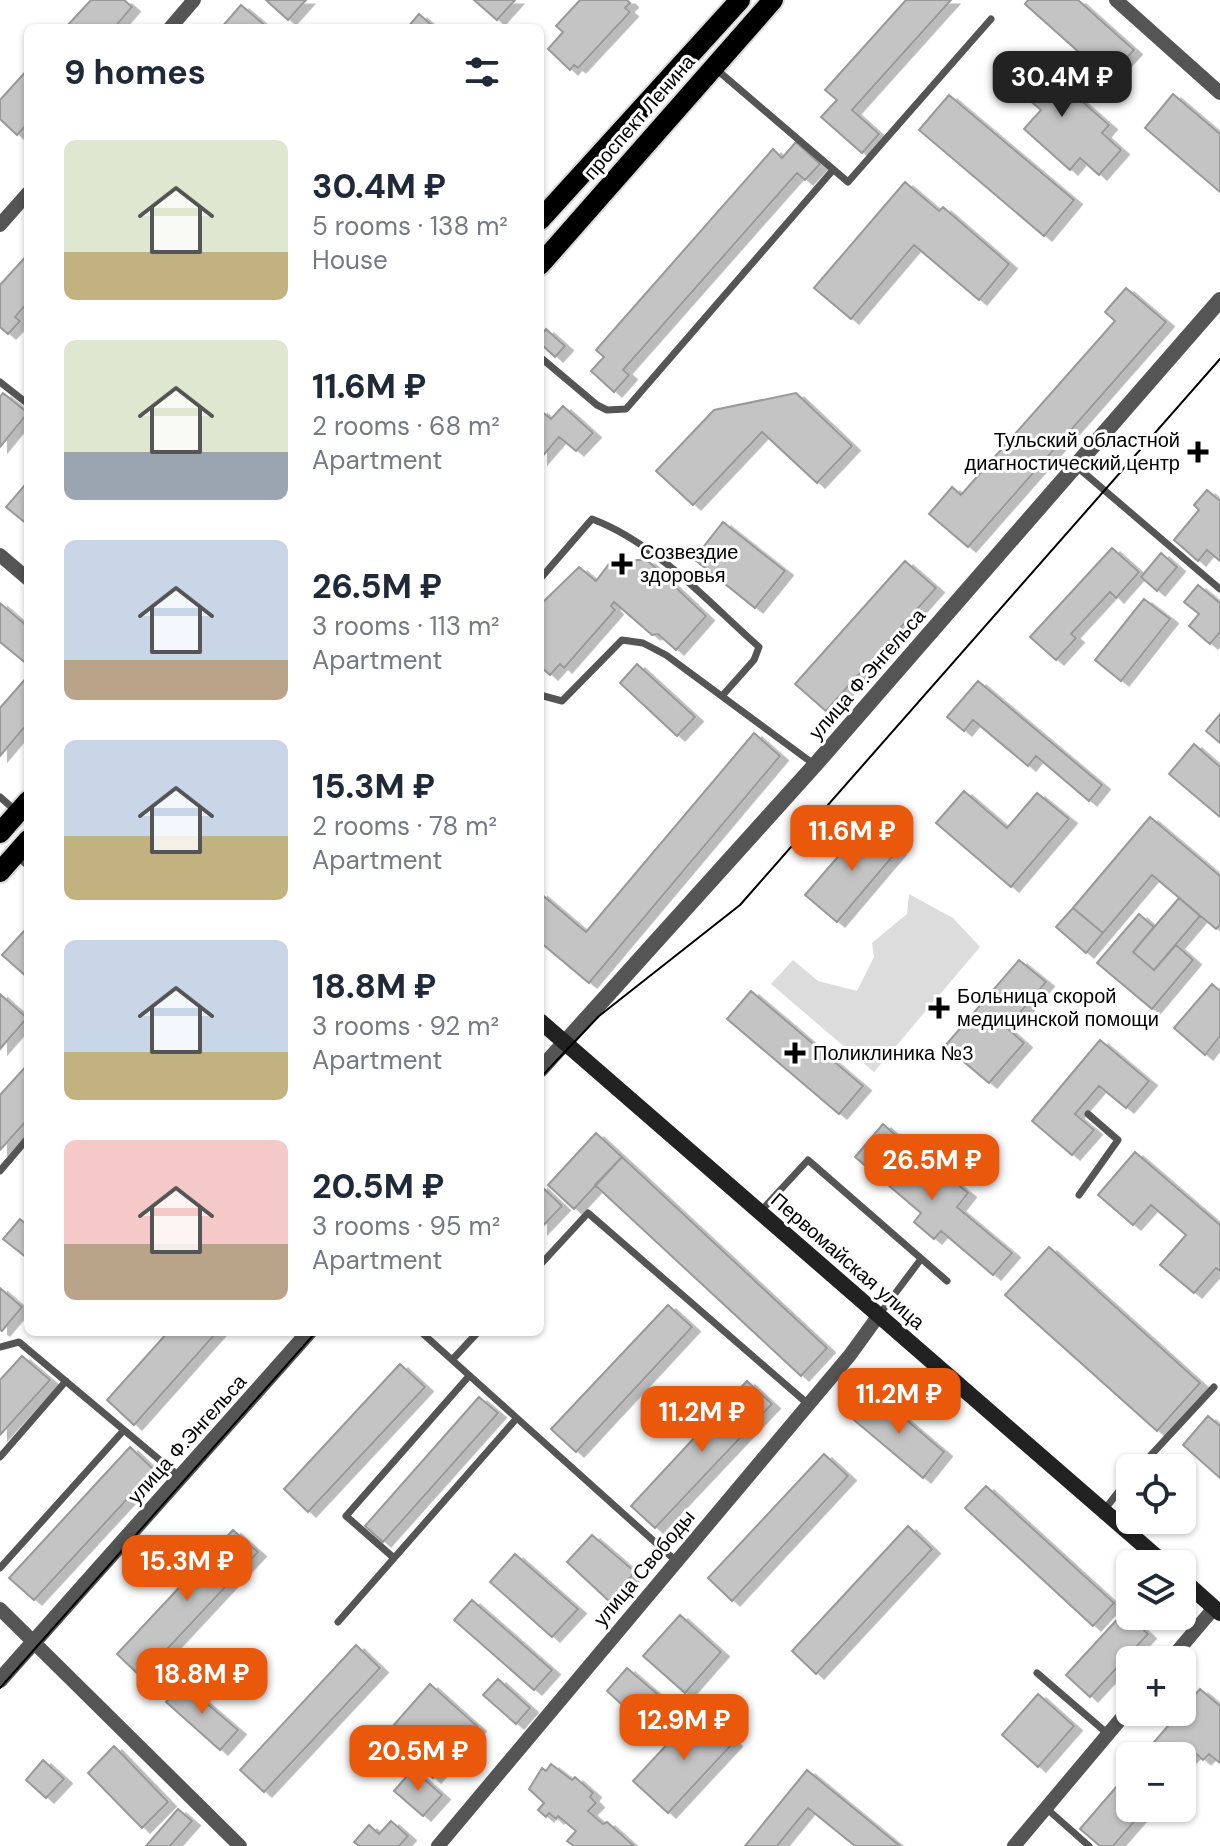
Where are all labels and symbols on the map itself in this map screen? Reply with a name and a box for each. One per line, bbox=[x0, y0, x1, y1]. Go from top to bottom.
street label: проспект Ленина bbox=[578, 49, 701, 185]
pin: 30.4M ₽ bbox=[988, 51, 1136, 119]
place label: Тульский областной диагностический центр bbox=[965, 427, 1180, 476]
marker: Тульский областной диагностический центр bbox=[1187, 441, 1209, 463]
place label: Созвездие здоровья bbox=[640, 539, 738, 588]
marker: Созвездие здоровья bbox=[611, 553, 633, 575]
street label: улица Ф.Энгельса bbox=[803, 602, 932, 745]
pin: 11.6M ₽ bbox=[778, 805, 926, 873]
place label: Больница скорой медицинской помощи bbox=[957, 983, 1159, 1032]
marker: Больница скорой медицинской помощи bbox=[928, 997, 950, 1019]
place label: Поликлиника №3 bbox=[813, 1040, 974, 1066]
marker: Поликлиника №3 bbox=[784, 1042, 806, 1064]
pin: 26.5M ₽ bbox=[858, 1134, 1006, 1202]
street label: Первомайская улица bbox=[766, 1187, 931, 1336]
street label: улица Ф.Энгельса bbox=[122, 1368, 253, 1509]
pin: 11.2M ₽ bbox=[825, 1368, 973, 1436]
pin: 11.2M ₽ bbox=[628, 1386, 776, 1454]
street label: улица Свободы bbox=[588, 1504, 700, 1632]
pin: 15.3M ₽ bbox=[113, 1535, 261, 1603]
pin: 18.8M ₽ bbox=[128, 1648, 276, 1716]
pin: 12.9M ₽ bbox=[610, 1694, 758, 1762]
pin: 20.5M ₽ bbox=[344, 1725, 492, 1793]

